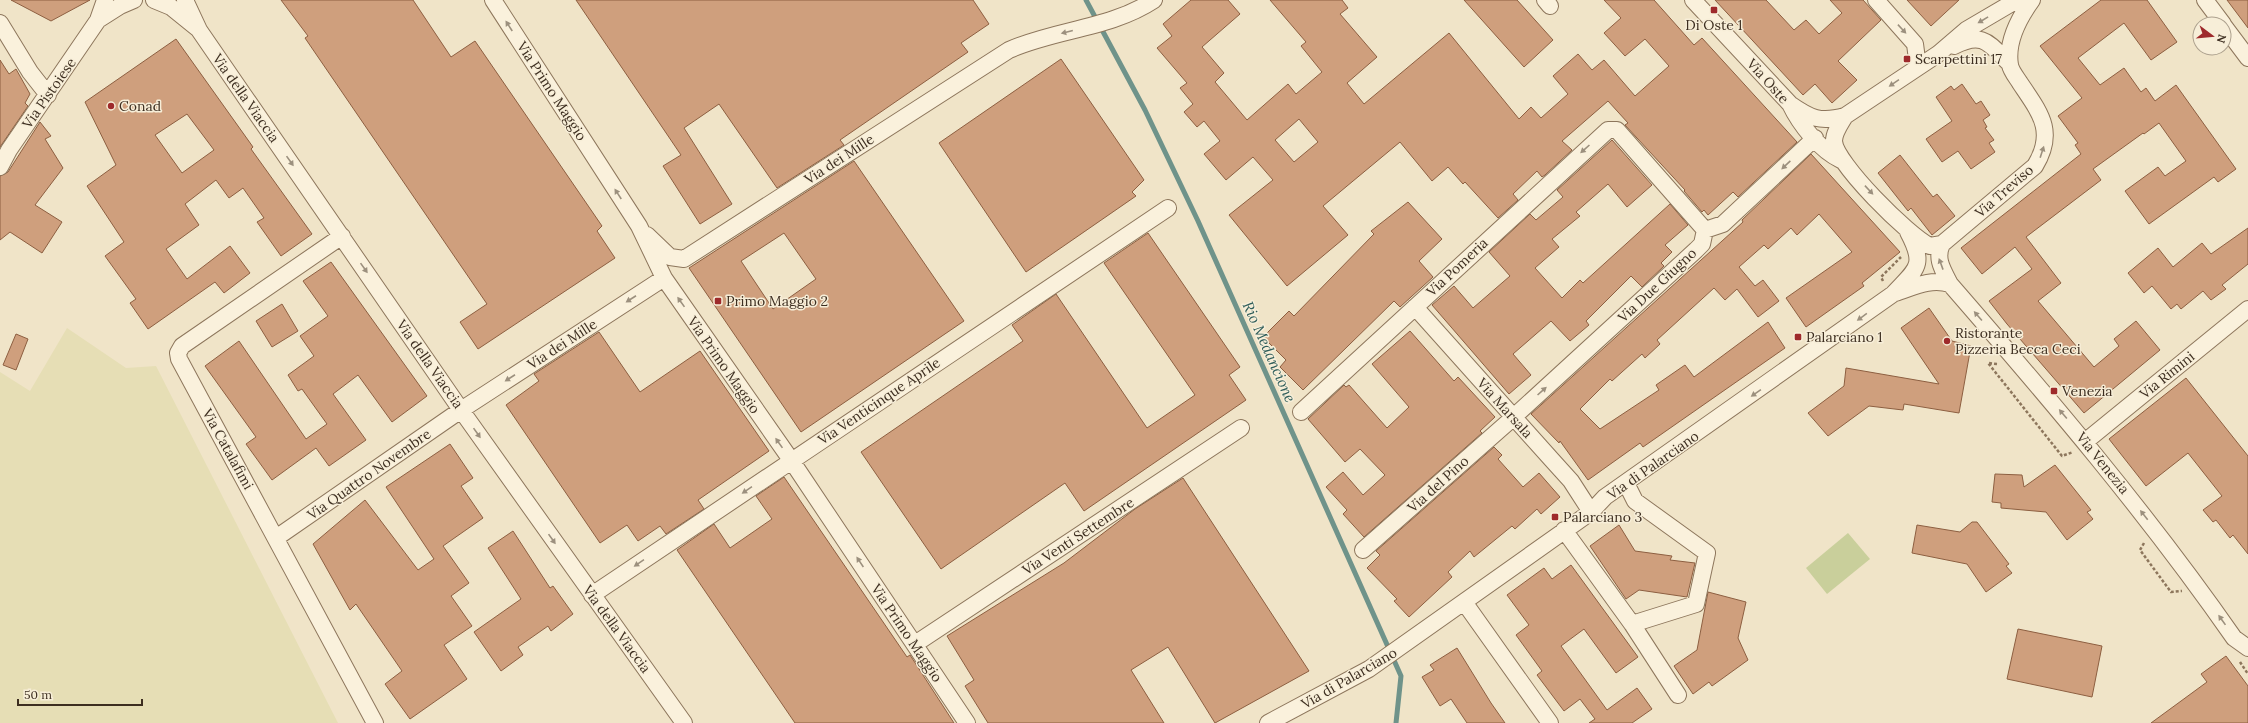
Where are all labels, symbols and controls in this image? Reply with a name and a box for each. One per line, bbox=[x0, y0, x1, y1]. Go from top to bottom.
marker: Di Oste 1 bbox=[1709, 5, 1719, 15]
place label: Di Oste 1 bbox=[1685, 16, 1743, 34]
north arrow bbox=[2192, 16, 2232, 56]
one-way arrow bbox=[1977, 17, 1989, 24]
one-way arrow bbox=[506, 20, 513, 31]
one-way arrow bbox=[1897, 24, 1907, 34]
one-way arrow bbox=[1061, 30, 1073, 36]
text: N bbox=[2214, 33, 2230, 45]
street label: Via Primo Maggio bbox=[513, 37, 591, 144]
street label: Via della Viaccia bbox=[208, 49, 283, 146]
place label: Scarpettini 17 bbox=[1915, 50, 2003, 68]
street label: Via Pistoiese bbox=[18, 54, 80, 133]
street label: Via Oste bbox=[1742, 54, 1793, 108]
marker: Scarpettini 17 bbox=[1902, 54, 1912, 64]
one-way arrow bbox=[1889, 79, 1899, 87]
place label: Conad bbox=[119, 97, 161, 115]
marker: Conad bbox=[106, 101, 116, 111]
street label: Via dei Mille bbox=[800, 130, 878, 189]
one-way arrow bbox=[1581, 144, 1590, 153]
one-way arrow bbox=[2039, 145, 2045, 157]
one-way arrow bbox=[286, 156, 294, 167]
one-way arrow bbox=[1781, 160, 1791, 170]
street label: Via Treviso bbox=[1970, 161, 2037, 222]
one-way arrow bbox=[1864, 185, 1873, 195]
one-way arrow bbox=[614, 188, 622, 199]
street label: Via Pomeria bbox=[1422, 234, 1492, 301]
street label: Via Due Giugno bbox=[1613, 244, 1700, 327]
one-way arrow bbox=[1938, 258, 1944, 270]
one-way arrow bbox=[360, 263, 368, 273]
place label: Primo Maggio 2 bbox=[726, 292, 828, 310]
one-way arrow bbox=[626, 295, 636, 303]
marker: Primo Maggio 2 bbox=[713, 296, 723, 306]
one-way arrow bbox=[677, 297, 685, 307]
water label: Rio Medancione bbox=[1239, 298, 1300, 405]
one-way arrow bbox=[1973, 311, 1982, 321]
street label: Via Primo Maggio bbox=[683, 312, 764, 417]
one-way arrow bbox=[1856, 313, 1867, 321]
street label: Via della Viaccia bbox=[392, 315, 467, 412]
street label: Via dei Mille bbox=[523, 315, 601, 374]
place label: Ristorante Pizzeria Becca Ceci bbox=[1955, 324, 2081, 358]
place label: Palarciano 1 bbox=[1806, 328, 1883, 346]
marker: Palarciano 1 bbox=[1793, 332, 1803, 342]
marker: Ristorante Pizzeria Becca Ceci bbox=[1942, 336, 1952, 346]
street label: Via Rimini bbox=[2135, 347, 2198, 403]
street label: Via Venticinque Aprile bbox=[814, 353, 944, 449]
street label: Via Marsala bbox=[1473, 373, 1537, 442]
one-way arrow bbox=[505, 374, 516, 382]
place label: Venezia bbox=[2061, 382, 2113, 400]
one-way arrow bbox=[1537, 386, 1547, 396]
marker: Venezia bbox=[2049, 386, 2059, 396]
one-way arrow bbox=[1751, 389, 1761, 397]
street label: Via Catalafimi bbox=[198, 405, 258, 493]
one-way arrow bbox=[2058, 409, 2067, 419]
street label: Via Quattro Novembre bbox=[303, 424, 435, 524]
one-way arrow bbox=[473, 427, 481, 438]
street label: Via di Palarciano bbox=[1603, 427, 1702, 504]
street label: Via Venezia bbox=[2072, 428, 2133, 498]
one-way arrow bbox=[775, 438, 783, 448]
street label: Via del Pino bbox=[1403, 452, 1472, 517]
one-way arrow bbox=[742, 486, 752, 494]
street label: Via Venti Settembre bbox=[1018, 493, 1138, 579]
place label: Palarciano 3 bbox=[1563, 508, 1643, 526]
one-way arrow bbox=[2140, 510, 2149, 521]
marker: Palarciano 3 bbox=[1550, 512, 1560, 522]
one-way arrow bbox=[548, 534, 556, 544]
one-way arrow bbox=[856, 557, 864, 568]
one-way arrow bbox=[634, 559, 644, 567]
street label: Via Primo Maggio bbox=[867, 580, 947, 686]
street label: Via della Viaccia bbox=[578, 581, 655, 676]
one-way arrow bbox=[2218, 615, 2226, 625]
street label: Via di Palarciano bbox=[1297, 643, 1400, 713]
scale bar bbox=[18, 681, 142, 707]
text: 50 m bbox=[24, 687, 52, 702]

